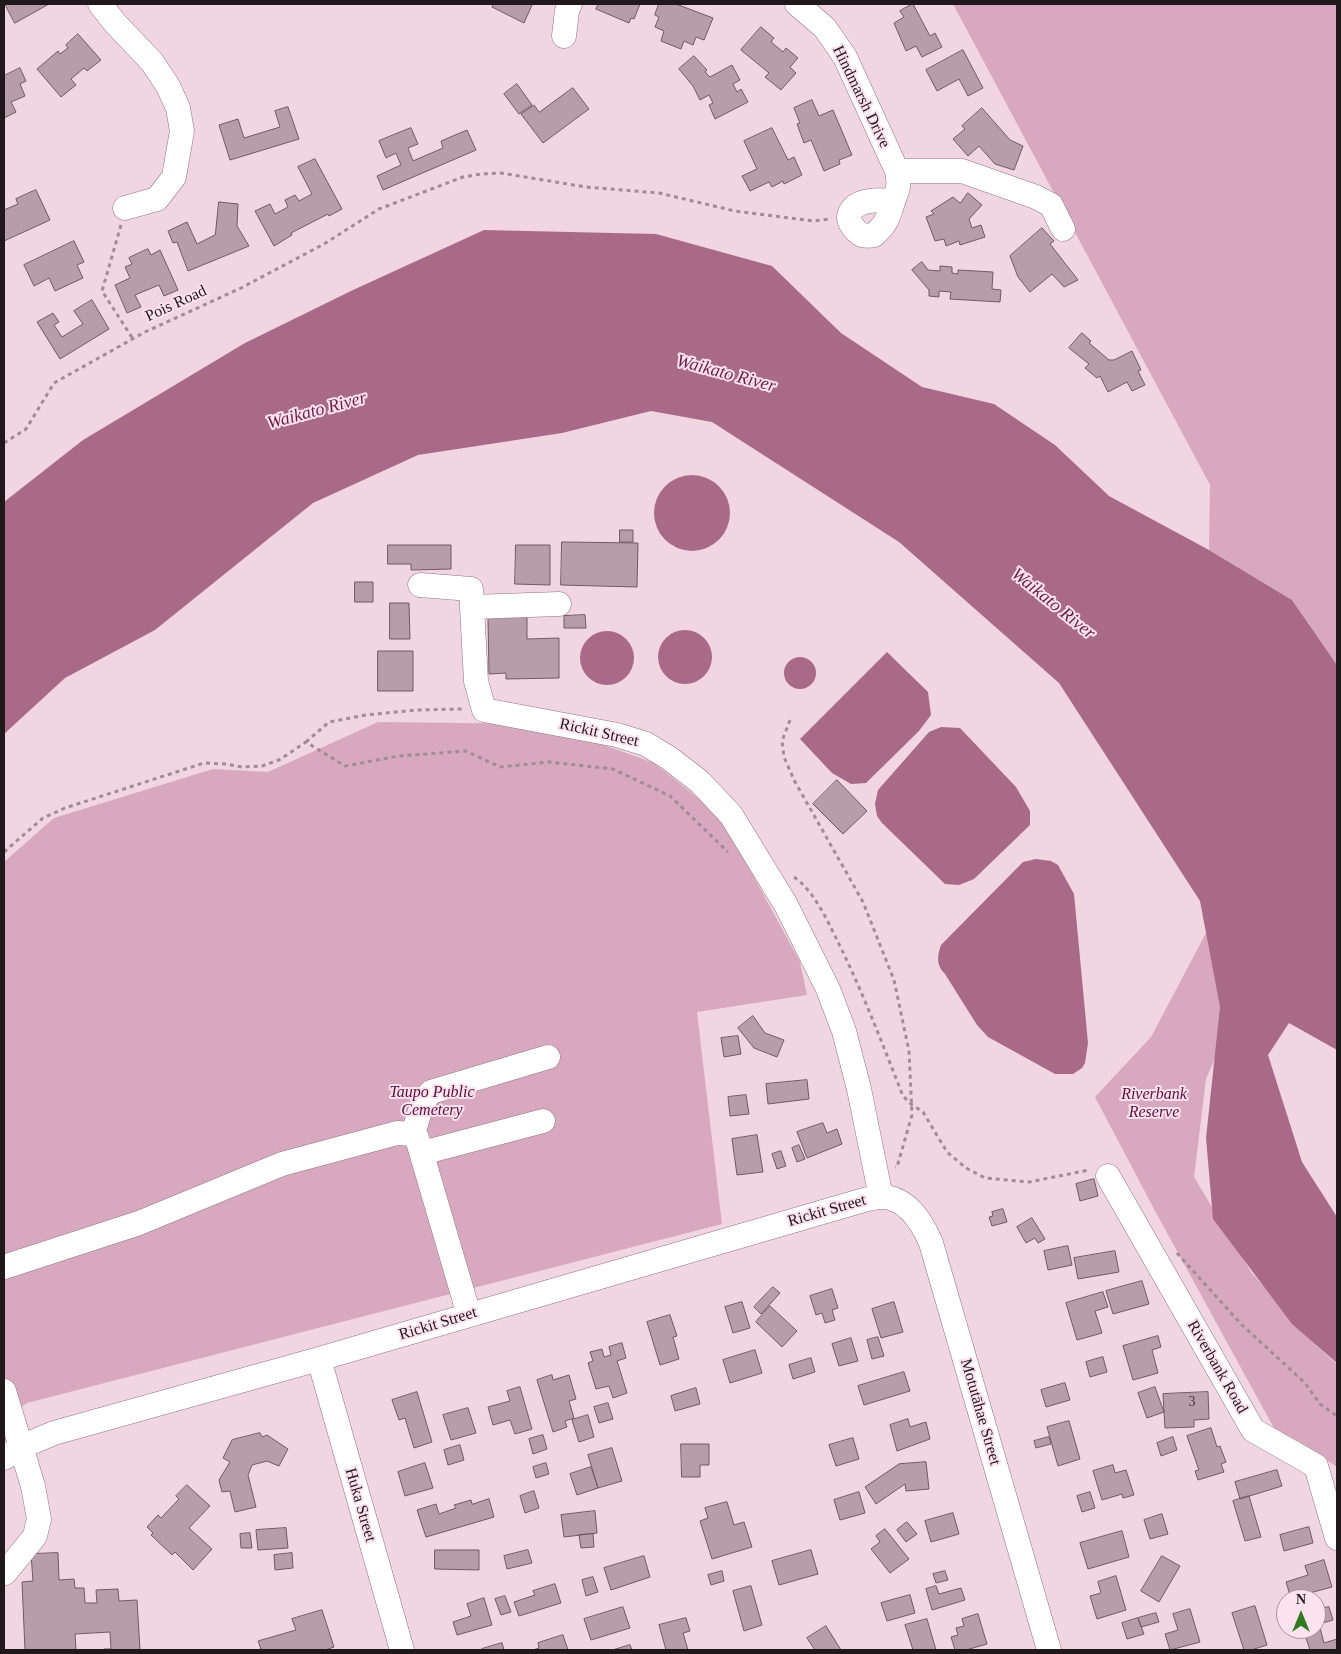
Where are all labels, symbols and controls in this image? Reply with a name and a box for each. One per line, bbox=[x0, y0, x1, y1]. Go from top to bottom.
street label: Hindmarsh Drive bbox=[828, 43, 894, 151]
street label: Pois Road bbox=[142, 281, 210, 327]
water label: Waikato River bbox=[674, 350, 778, 398]
water label: Waikato River bbox=[265, 387, 369, 435]
water label: Waikato River bbox=[1007, 564, 1099, 644]
street label: Rickit Street bbox=[558, 715, 640, 751]
park label: Taupo Public Cemetery bbox=[389, 1083, 475, 1121]
park label: Riverbank Reserve bbox=[1121, 1085, 1187, 1123]
street label: Rickit Street bbox=[786, 1191, 868, 1231]
street label: Rickit Street bbox=[397, 1303, 479, 1345]
street label: Riverbank Road bbox=[1183, 1317, 1251, 1417]
street label: Motutāhae Street bbox=[956, 1357, 1004, 1467]
house number: 3 bbox=[1188, 1394, 1196, 1410]
street label: Huka Street bbox=[340, 1466, 380, 1544]
north arrow bbox=[1276, 1589, 1326, 1639]
text: N bbox=[1296, 1592, 1306, 1607]

